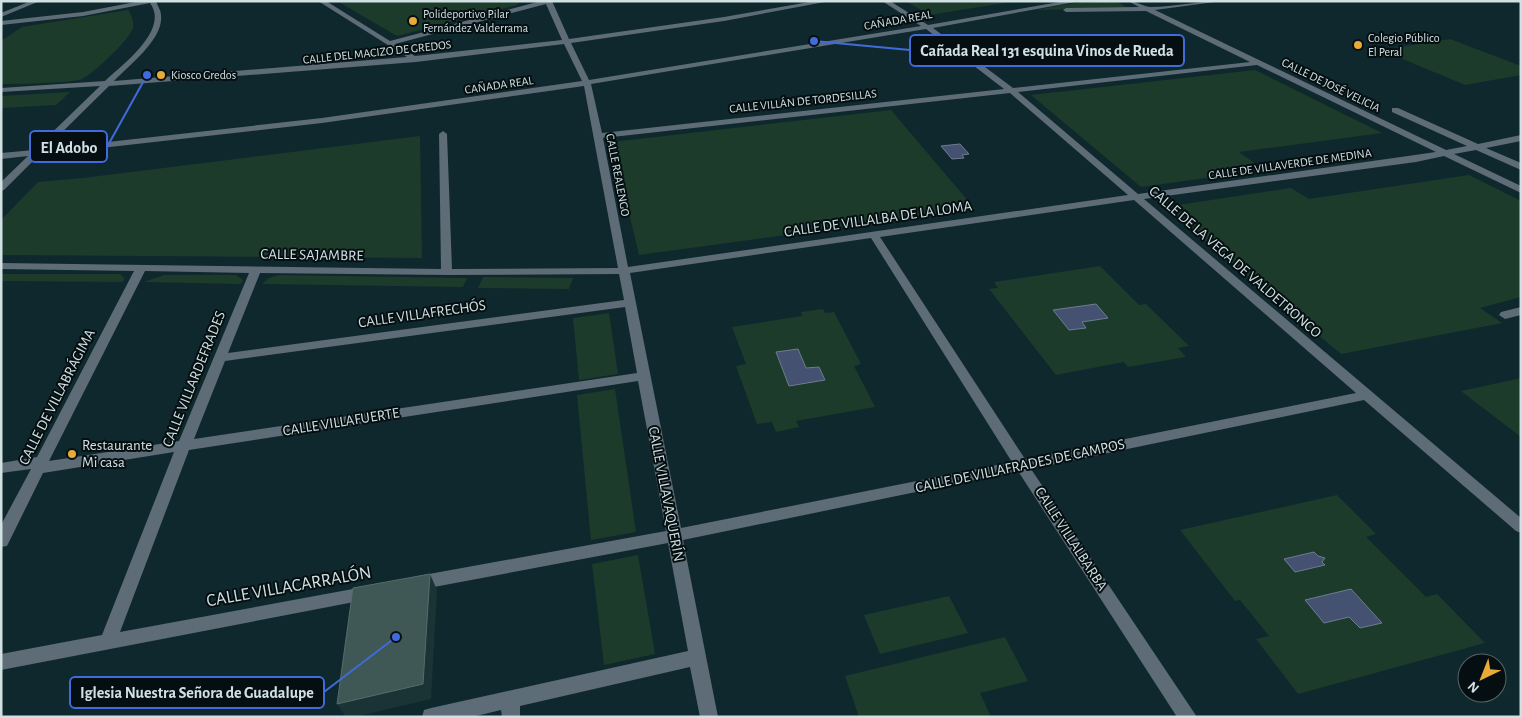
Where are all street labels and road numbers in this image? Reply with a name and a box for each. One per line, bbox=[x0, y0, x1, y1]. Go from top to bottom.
street label: CAÑADA REAL bbox=[863, 6, 933, 32]
street label: CALLE DEL MACIZO DE GREDOS bbox=[302, 38, 452, 66]
street label: CALLE DE JOSÉ VELICIA bbox=[1280, 55, 1383, 114]
street label: CAÑADA REAL bbox=[464, 72, 534, 96]
street label: CALLE VILLÁN DE TORDESILLAS bbox=[729, 86, 878, 115]
street label: CALLE REALENGO bbox=[604, 133, 632, 218]
street label: CALLE DE VILLAVERDE DE MEDINA bbox=[1208, 147, 1372, 181]
street label: CALLE DE LA VEGA DE VALDETRONCO bbox=[1146, 183, 1324, 341]
street label: CALLE DE VILLALBA DE LA LOMA bbox=[783, 198, 973, 240]
street label: CALLE SAJAMBRE bbox=[260, 247, 364, 263]
street label: CALLE VILLAFRECHÓS bbox=[357, 296, 487, 330]
street label: CALLE VILLARDEFRADES bbox=[160, 309, 228, 449]
street label: CALLE DE VILLABRÁGIMA bbox=[14, 326, 98, 467]
street label: CALLE VILLAFUERTE bbox=[282, 405, 400, 439]
street label: CALLE VILLAVAQUERÍN bbox=[646, 425, 688, 563]
street label: CALLE DE VILLAFRADES DE CAMPOS bbox=[914, 436, 1126, 496]
street label: CALLE VILLALBARBA bbox=[1032, 484, 1110, 594]
street label: CALLE VILLACARRALÓN bbox=[205, 561, 373, 610]

